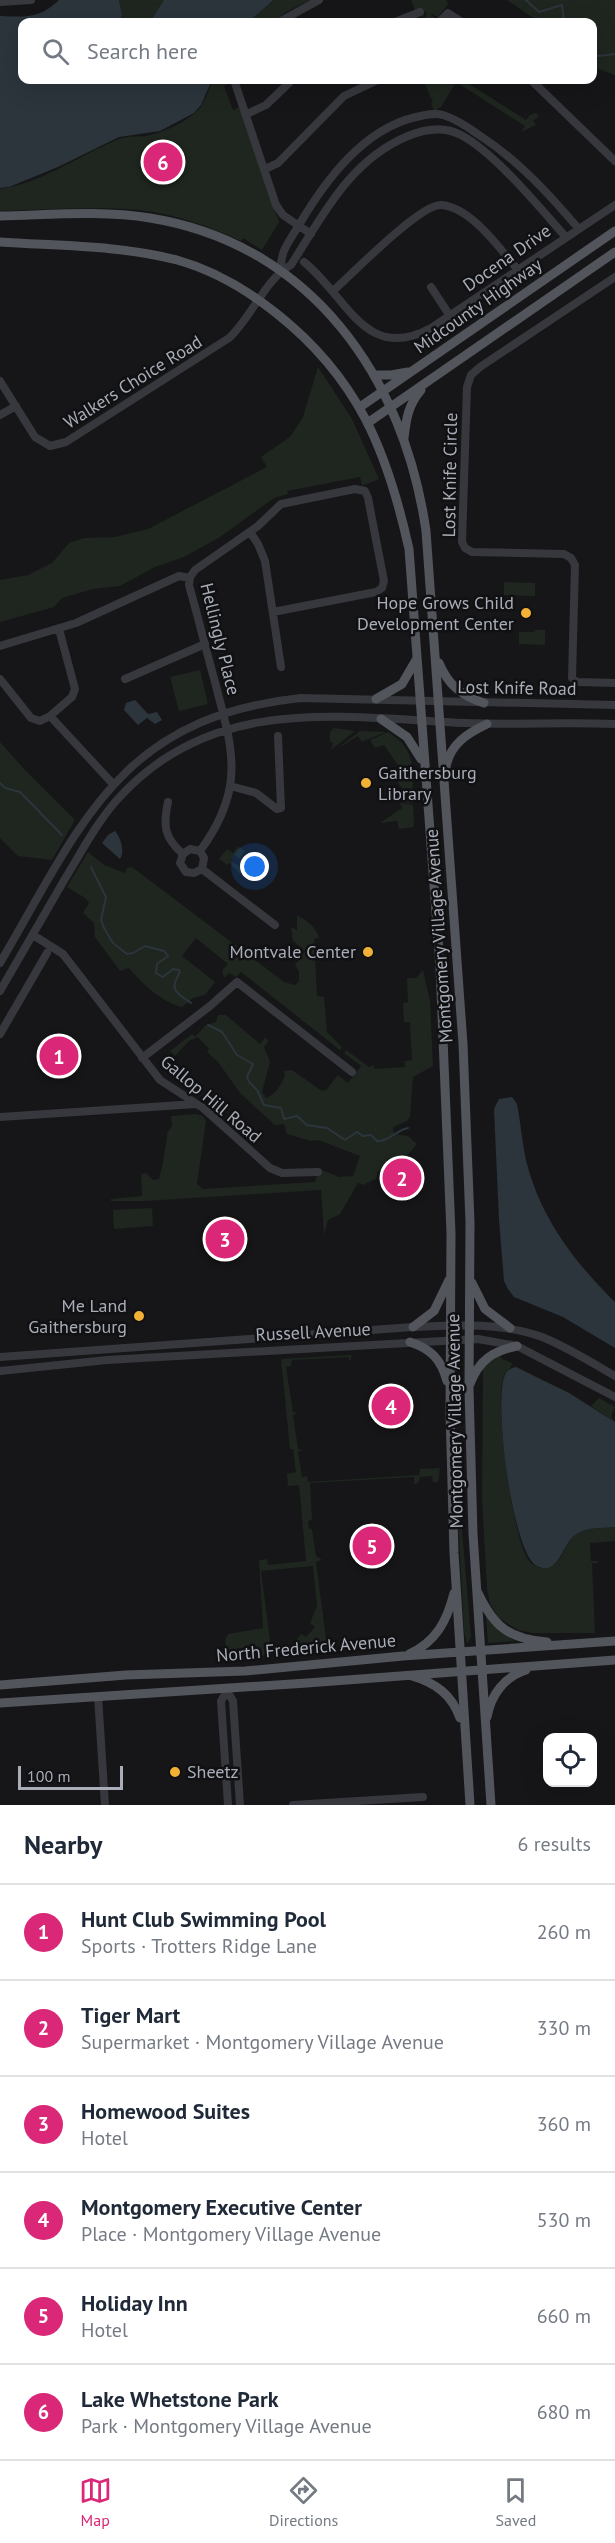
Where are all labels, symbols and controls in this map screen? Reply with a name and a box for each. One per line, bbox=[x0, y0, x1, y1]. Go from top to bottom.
search box bbox=[18, 18, 597, 84]
icon: search bbox=[39, 35, 72, 68]
text: Search here bbox=[87, 37, 198, 65]
pin: 6 bbox=[144, 140, 182, 184]
street label: Docena Drive bbox=[458, 219, 555, 296]
street label: Midcounty Highway bbox=[409, 252, 547, 358]
street label: Walkers Choice Road bbox=[59, 330, 206, 433]
street label: Lost Knife Circle bbox=[437, 412, 462, 538]
street label: Hellingly Place bbox=[195, 580, 246, 697]
place label: Hope Grows Child Development Center bbox=[357, 591, 514, 635]
marker: Hope Grows Child Development Center bbox=[519, 606, 533, 620]
street label: Lost Knife Road bbox=[457, 675, 577, 700]
place label: Gaithersburg Library bbox=[378, 761, 477, 805]
marker: Gaithersburg Library bbox=[359, 776, 373, 790]
street label: Montgomery Village Avenue bbox=[420, 828, 457, 1044]
your location bbox=[240, 852, 269, 881]
place label: Montvale Center bbox=[230, 940, 356, 963]
marker: Montvale Center bbox=[361, 945, 375, 959]
pin: 1 bbox=[40, 1034, 78, 1078]
street label: Gallop Hill Road bbox=[156, 1050, 267, 1148]
pin: 2 bbox=[382, 1156, 422, 1200]
pin: 3 bbox=[206, 1216, 244, 1262]
place label: Me Land Gaithersburg bbox=[28, 1294, 127, 1338]
marker: Me Land Gaithersburg bbox=[132, 1309, 146, 1323]
street label: Montgomery Village Avenue bbox=[441, 1314, 468, 1528]
street label: Russell Avenue bbox=[255, 1317, 371, 1346]
pin: 4 bbox=[372, 1384, 410, 1428]
pin: 5 bbox=[352, 1524, 392, 1568]
street label: North Frederick Avenue bbox=[215, 1628, 397, 1667]
map controls bbox=[543, 1733, 597, 1787]
button: locate bbox=[543, 1733, 597, 1787]
place label: Sheetz bbox=[187, 1760, 239, 1783]
scale bar bbox=[18, 1763, 123, 1790]
marker: Sheetz bbox=[168, 1765, 182, 1779]
text: 100 m bbox=[27, 1766, 70, 1786]
text: Nearby bbox=[24, 1828, 102, 1861]
text: 6 results bbox=[518, 1831, 591, 1857]
text: Hunt Club Swimming Pool bbox=[81, 1905, 326, 1933]
text: 1 bbox=[38, 1919, 49, 1945]
text: 260 m bbox=[537, 1919, 591, 1945]
text: Sports · Trotters Ridge Lane bbox=[81, 1933, 317, 1959]
text: Tiger Mart bbox=[81, 2001, 180, 2029]
text: 2 bbox=[38, 2015, 49, 2041]
text: 330 m bbox=[537, 2015, 591, 2041]
text: Supermarket · Montgomery Village Avenue bbox=[81, 2029, 444, 2055]
text: Homewood Suites bbox=[81, 2097, 250, 2125]
text: 3 bbox=[38, 2111, 49, 2137]
text: 360 m bbox=[537, 2111, 591, 2137]
text: Hotel bbox=[81, 2125, 128, 2151]
text: Montgomery Executive Center bbox=[81, 2193, 362, 2221]
text: 4 bbox=[38, 2207, 49, 2233]
text: 530 m bbox=[537, 2207, 591, 2233]
text: Place · Montgomery Village Avenue bbox=[81, 2221, 381, 2247]
text: Holiday Inn bbox=[81, 2289, 188, 2317]
text: 5 bbox=[38, 2303, 49, 2329]
text: 660 m bbox=[537, 2303, 591, 2329]
text: Hotel bbox=[81, 2317, 128, 2343]
text: Lake Whetstone Park bbox=[81, 2385, 279, 2413]
text: 6 bbox=[38, 2399, 49, 2425]
text: 680 m bbox=[537, 2399, 591, 2425]
text: Park · Montgomery Village Avenue bbox=[81, 2413, 372, 2439]
tab: Map bbox=[79, 2474, 112, 2530]
tab: Directions bbox=[269, 2474, 338, 2530]
tab: Saved bbox=[496, 2474, 536, 2530]

